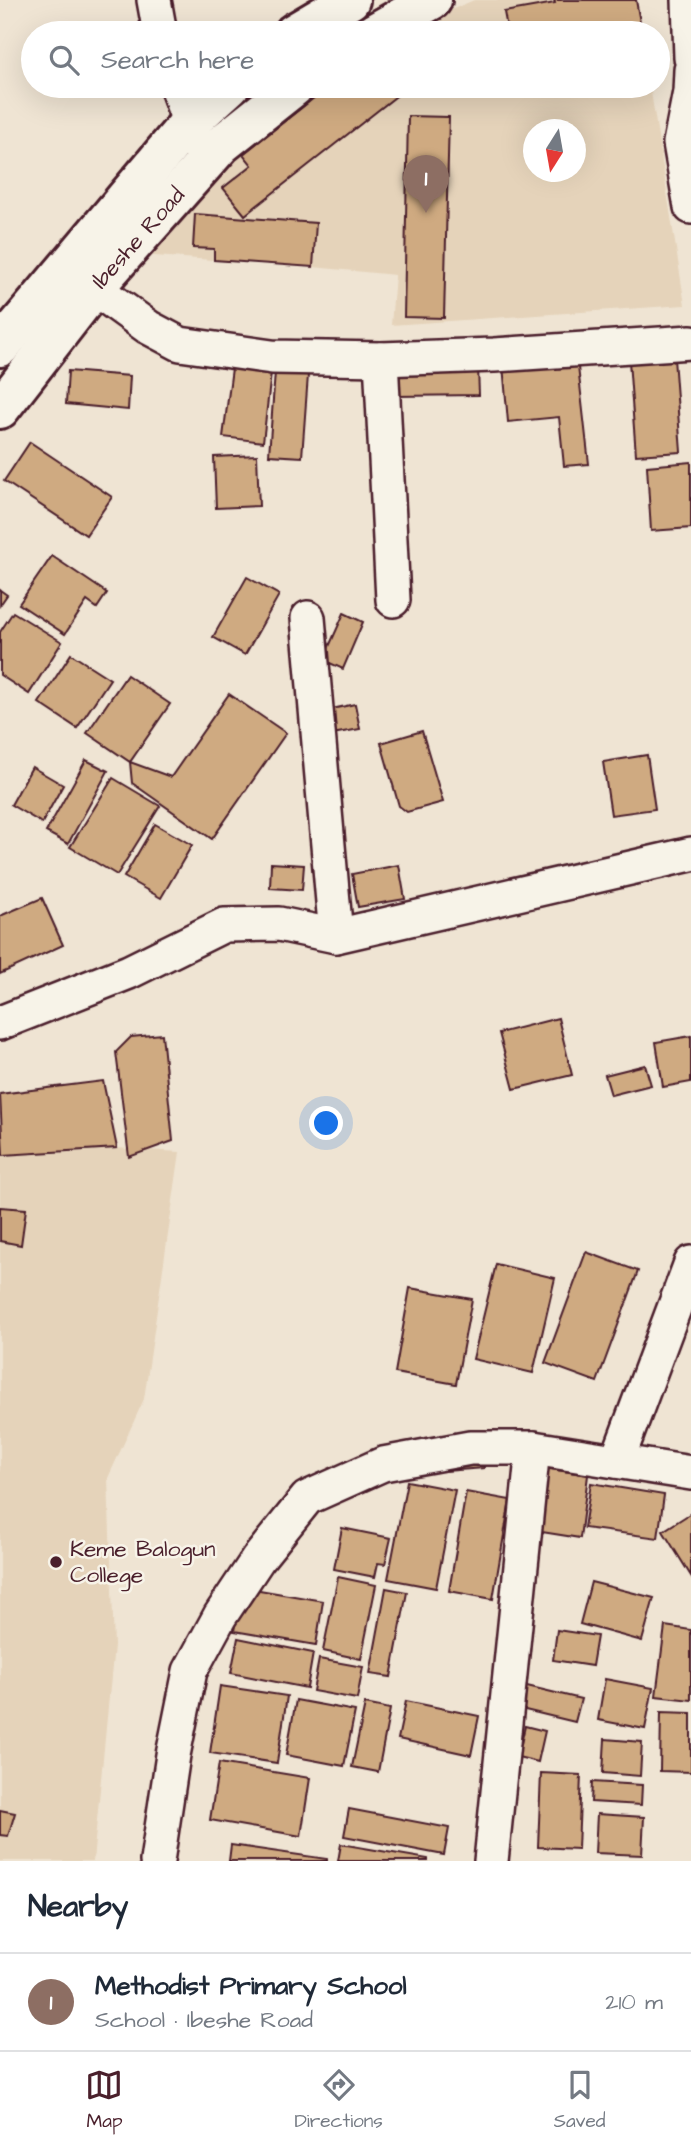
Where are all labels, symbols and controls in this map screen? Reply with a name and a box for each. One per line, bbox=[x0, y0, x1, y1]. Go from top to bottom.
search box bbox=[21, 21, 670, 98]
icon: search bbox=[45, 41, 83, 79]
text: Search here bbox=[101, 42, 254, 78]
north arrow bbox=[523, 119, 586, 182]
pin: 1 bbox=[403, 155, 449, 213]
street label: Ibeshe Road bbox=[84, 180, 192, 296]
your location bbox=[309, 1106, 343, 1140]
place label: Keme Balogun College bbox=[70, 1533, 216, 1592]
marker: Keme Balogun College bbox=[48, 1554, 64, 1570]
text: Nearby bbox=[28, 1886, 128, 1928]
text: Methodist Primary School bbox=[95, 1968, 407, 2004]
text: 1 bbox=[50, 1986, 52, 2018]
text: 210 m bbox=[605, 1986, 663, 2018]
text: School · Ibeshe Road bbox=[95, 2004, 313, 2036]
tab: Map bbox=[85, 2066, 123, 2135]
tab: Directions bbox=[294, 2066, 383, 2135]
tab: Saved bbox=[554, 2066, 605, 2135]

